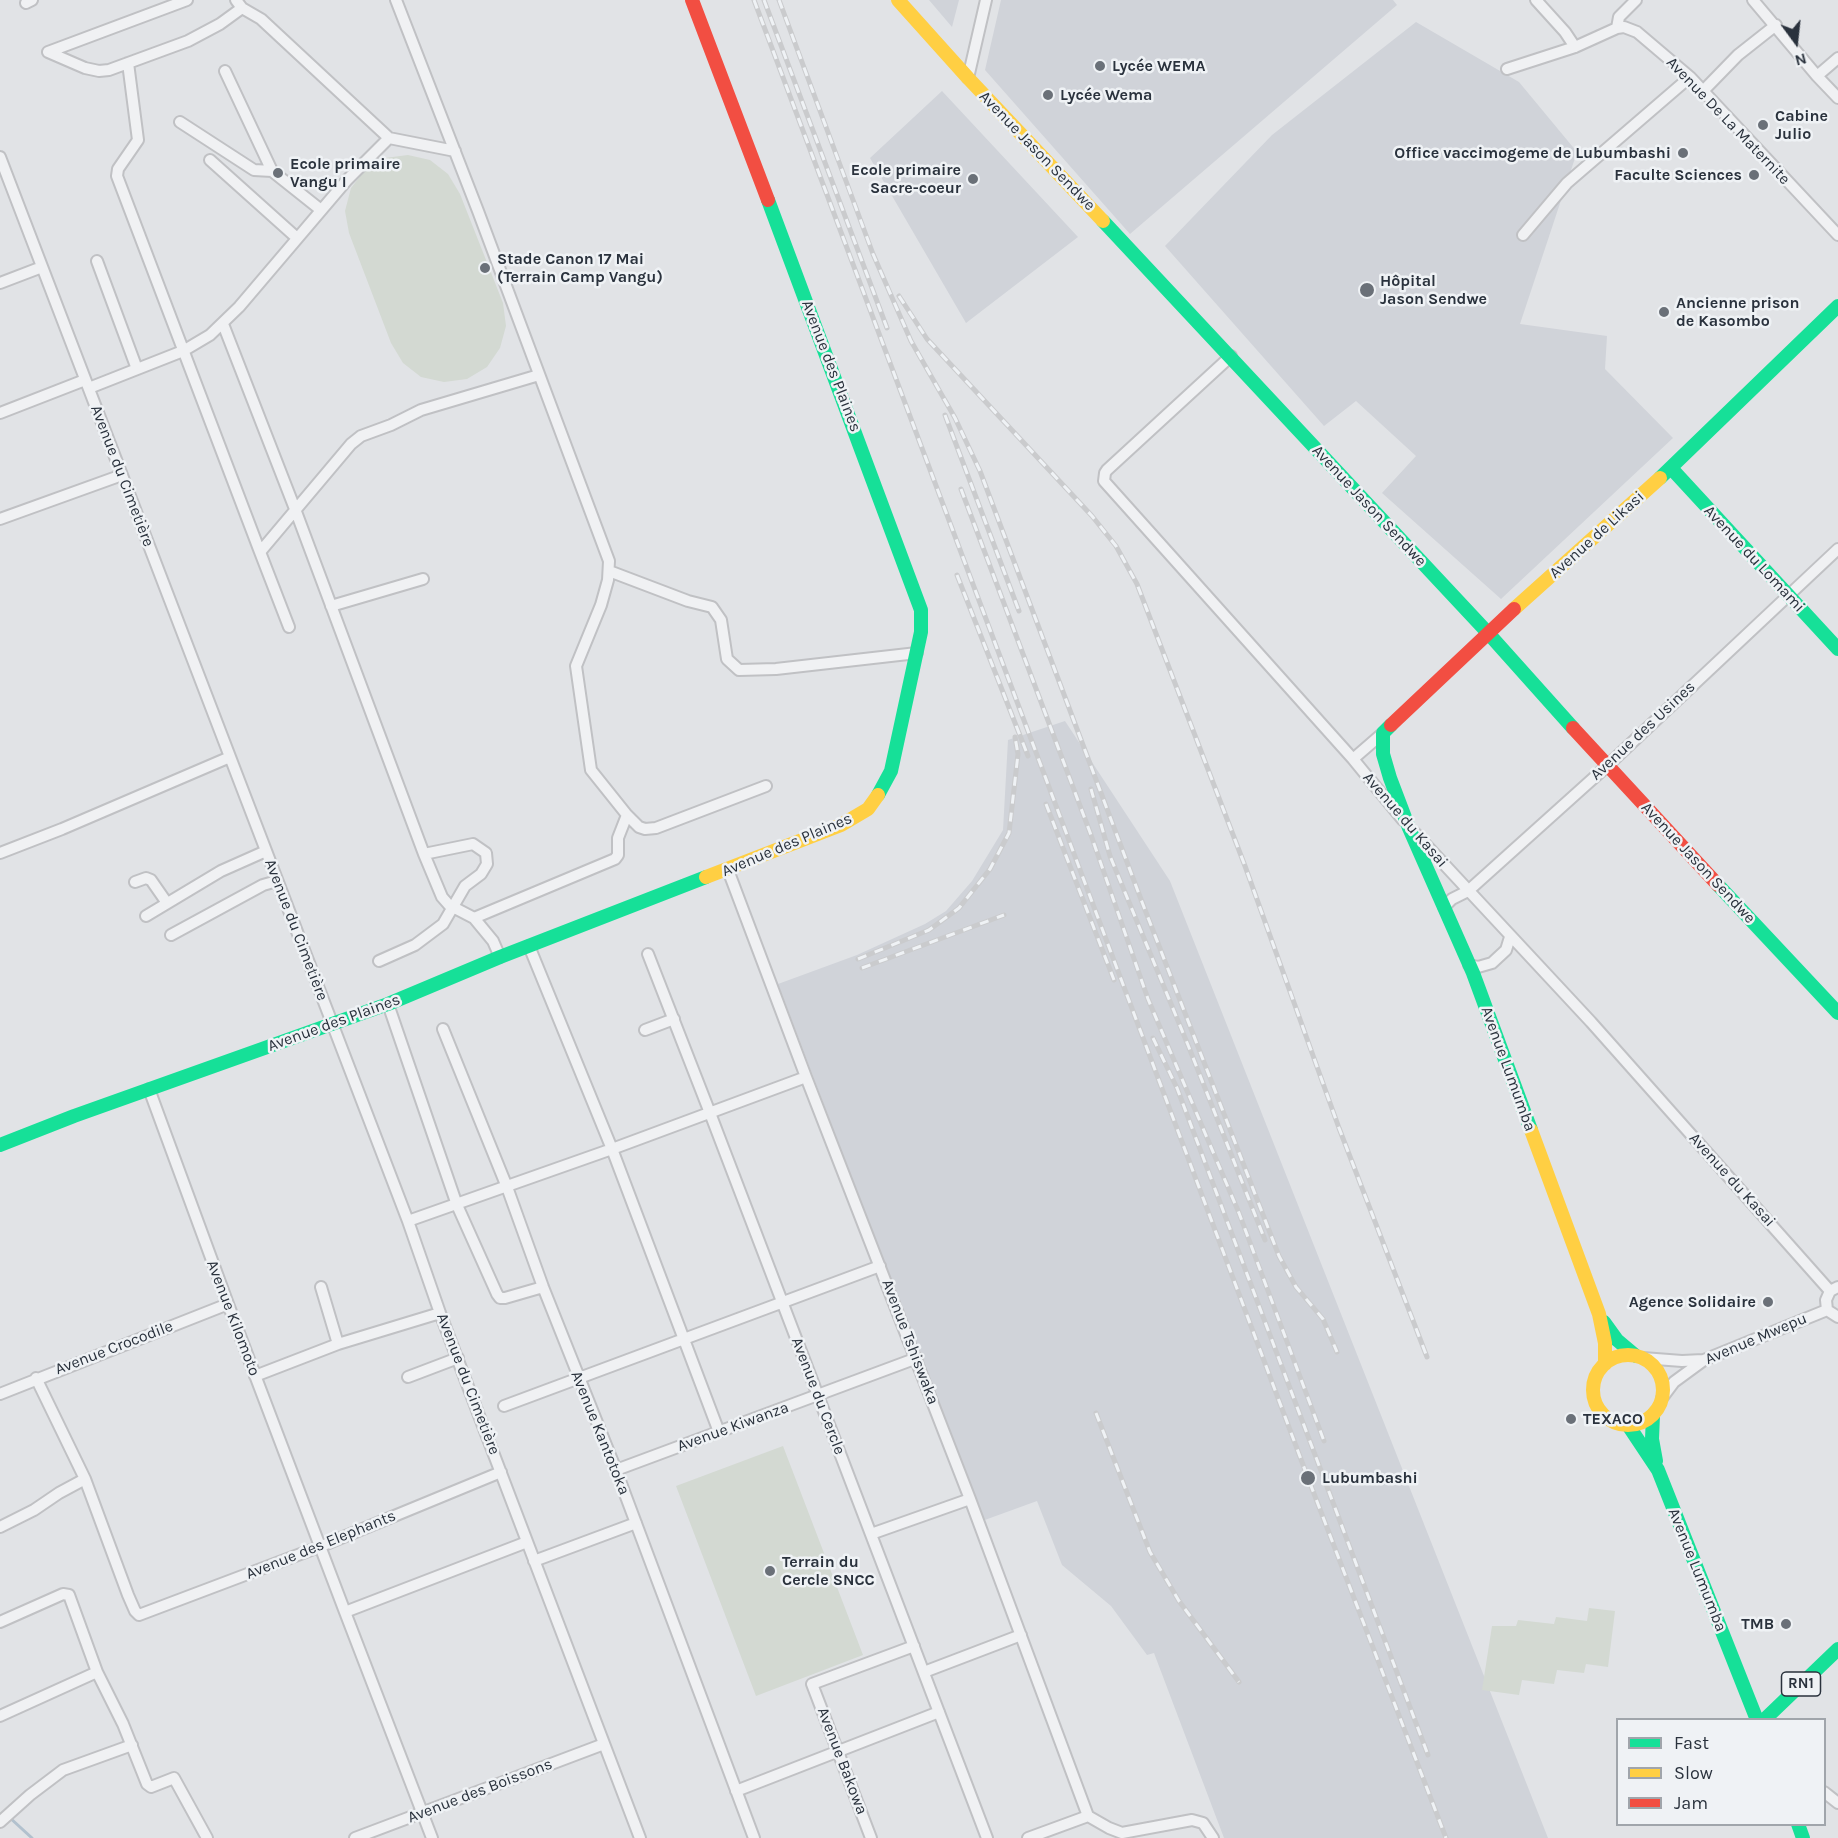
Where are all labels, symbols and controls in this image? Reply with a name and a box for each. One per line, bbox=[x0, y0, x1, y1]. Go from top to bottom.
north arrow bbox=[1766, 12, 1826, 72]
text: N bbox=[1793, 49, 1809, 71]
street label: Avenue De La Maternite bbox=[1662, 53, 1794, 189]
place label: Lycée WEMA bbox=[1112, 56, 1205, 76]
marker: Lycée WEMA bbox=[1093, 59, 1107, 73]
place label: Lycée Wema bbox=[1060, 85, 1152, 105]
street label: Avenue Jason Sendwe bbox=[975, 87, 1099, 215]
marker: Lycée Wema bbox=[1041, 88, 1055, 102]
place label: Cabine Julio bbox=[1775, 106, 1828, 144]
marker: Cabine Julio bbox=[1756, 118, 1770, 132]
place label: Office vaccimogeme de Lubumbashi bbox=[1394, 143, 1671, 163]
marker: Office vaccimogeme de Lubumbashi bbox=[1676, 146, 1690, 160]
place label: Ecole primaire Vangu I bbox=[290, 154, 400, 192]
place label: Ecole primaire Sacre-coeur bbox=[851, 160, 961, 198]
place label: Faculte Sciences bbox=[1614, 165, 1742, 185]
marker: Ecole primaire Vangu I bbox=[271, 166, 285, 180]
marker: Faculte Sciences bbox=[1747, 168, 1761, 182]
marker: Ecole primaire Sacre-coeur bbox=[966, 172, 980, 186]
place label: Stade Canon 17 Mai (Terrain Camp Vangu) bbox=[497, 249, 663, 287]
marker: Stade Canon 17 Mai (Terrain Camp Vangu) bbox=[478, 261, 492, 275]
place label: Hôpital Jason Sendwe bbox=[1380, 271, 1487, 309]
marker: Hôpital Jason Sendwe bbox=[1358, 281, 1376, 299]
place label: Ancienne prison de Kasombo bbox=[1676, 293, 1799, 331]
street label: Avenue des Plaines bbox=[797, 297, 865, 435]
marker: Ancienne prison de Kasombo bbox=[1657, 305, 1671, 319]
street label: Avenue du Cimetière bbox=[86, 402, 158, 550]
street label: Avenue Jason Sendwe bbox=[1308, 441, 1430, 571]
street label: Avenue de Likasi bbox=[1546, 487, 1648, 583]
street label: Avenue du Lomami bbox=[1700, 502, 1808, 616]
street label: Avenue des Usines bbox=[1587, 678, 1699, 784]
street label: Avenue du Kasai bbox=[1358, 768, 1452, 872]
street label: Avenue Jason Sendwe bbox=[1637, 798, 1759, 928]
street label: Avenue des Plaines bbox=[719, 809, 855, 881]
street label: Avenue du Cimetière bbox=[260, 856, 332, 1004]
street label: Avenue des Plaines bbox=[265, 990, 403, 1056]
street label: Avenue Lumumba bbox=[1476, 1004, 1540, 1134]
street label: Avenue du Kasai bbox=[1685, 1129, 1779, 1231]
street label: Avenue Kilomoto bbox=[202, 1257, 264, 1379]
street label: Avenue Tshiswaka bbox=[877, 1277, 943, 1407]
place label: Agence Solidaire bbox=[1629, 1292, 1756, 1312]
marker: Agence Solidaire bbox=[1761, 1295, 1775, 1309]
street label: Avenue Mwepu bbox=[1702, 1309, 1810, 1369]
street label: Avenue du Cimetière bbox=[432, 1310, 504, 1458]
street label: Avenue Crocodile bbox=[52, 1317, 176, 1379]
street label: Avenue du Cercle bbox=[787, 1335, 849, 1457]
street label: Avenue Kantotoka bbox=[566, 1368, 634, 1498]
street label: Avenue Kiwanza bbox=[675, 1398, 791, 1456]
place label: TEXACO bbox=[1583, 1409, 1643, 1429]
marker: TEXACO bbox=[1564, 1412, 1578, 1426]
place label: Lubumbashi bbox=[1322, 1468, 1418, 1488]
marker: Lubumbashi bbox=[1299, 1469, 1317, 1487]
street label: Avenue Lumumba bbox=[1663, 1505, 1731, 1635]
street label: Avenue des Elephants bbox=[243, 1506, 399, 1584]
place label: Terrain du Cercle SNCC bbox=[782, 1552, 875, 1590]
marker: Terrain du Cercle SNCC bbox=[763, 1564, 777, 1578]
place label: TMB bbox=[1741, 1614, 1774, 1634]
marker: TMB bbox=[1779, 1617, 1793, 1631]
road number: RN1 bbox=[1782, 1672, 1820, 1696]
street label: Avenue Bakowa bbox=[813, 1705, 871, 1817]
legend bbox=[1616, 1718, 1826, 1826]
text: Fast bbox=[1674, 1732, 1709, 1754]
street label: Avenue des Boissons bbox=[405, 1755, 555, 1827]
text: Slow bbox=[1674, 1762, 1713, 1784]
text: Jam bbox=[1674, 1792, 1708, 1814]

